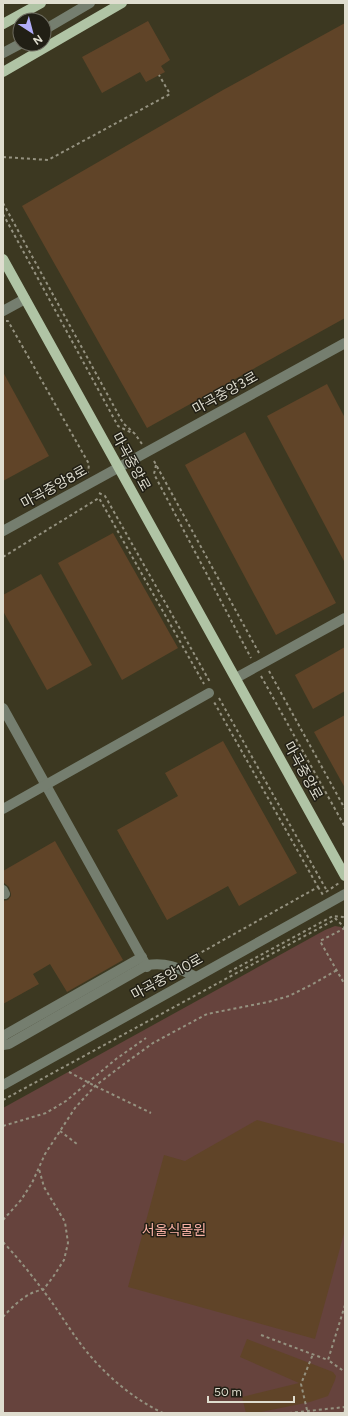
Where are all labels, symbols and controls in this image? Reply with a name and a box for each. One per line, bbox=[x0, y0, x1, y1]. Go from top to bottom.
north arrow bbox=[12, 12, 52, 52]
text: N bbox=[30, 32, 45, 47]
street label: 마곡중앙3로 bbox=[189, 368, 261, 418]
street label: 마곡중앙로 bbox=[108, 430, 154, 494]
street label: 마곡중앙8로 bbox=[18, 462, 90, 512]
street label: 마곡중앙로 bbox=[280, 739, 326, 803]
street label: 마곡중앙10로 bbox=[128, 950, 206, 1004]
park label: 서울식물원 bbox=[142, 1222, 206, 1239]
scale bar bbox=[208, 1378, 294, 1404]
text: 50 m bbox=[214, 1385, 242, 1399]

